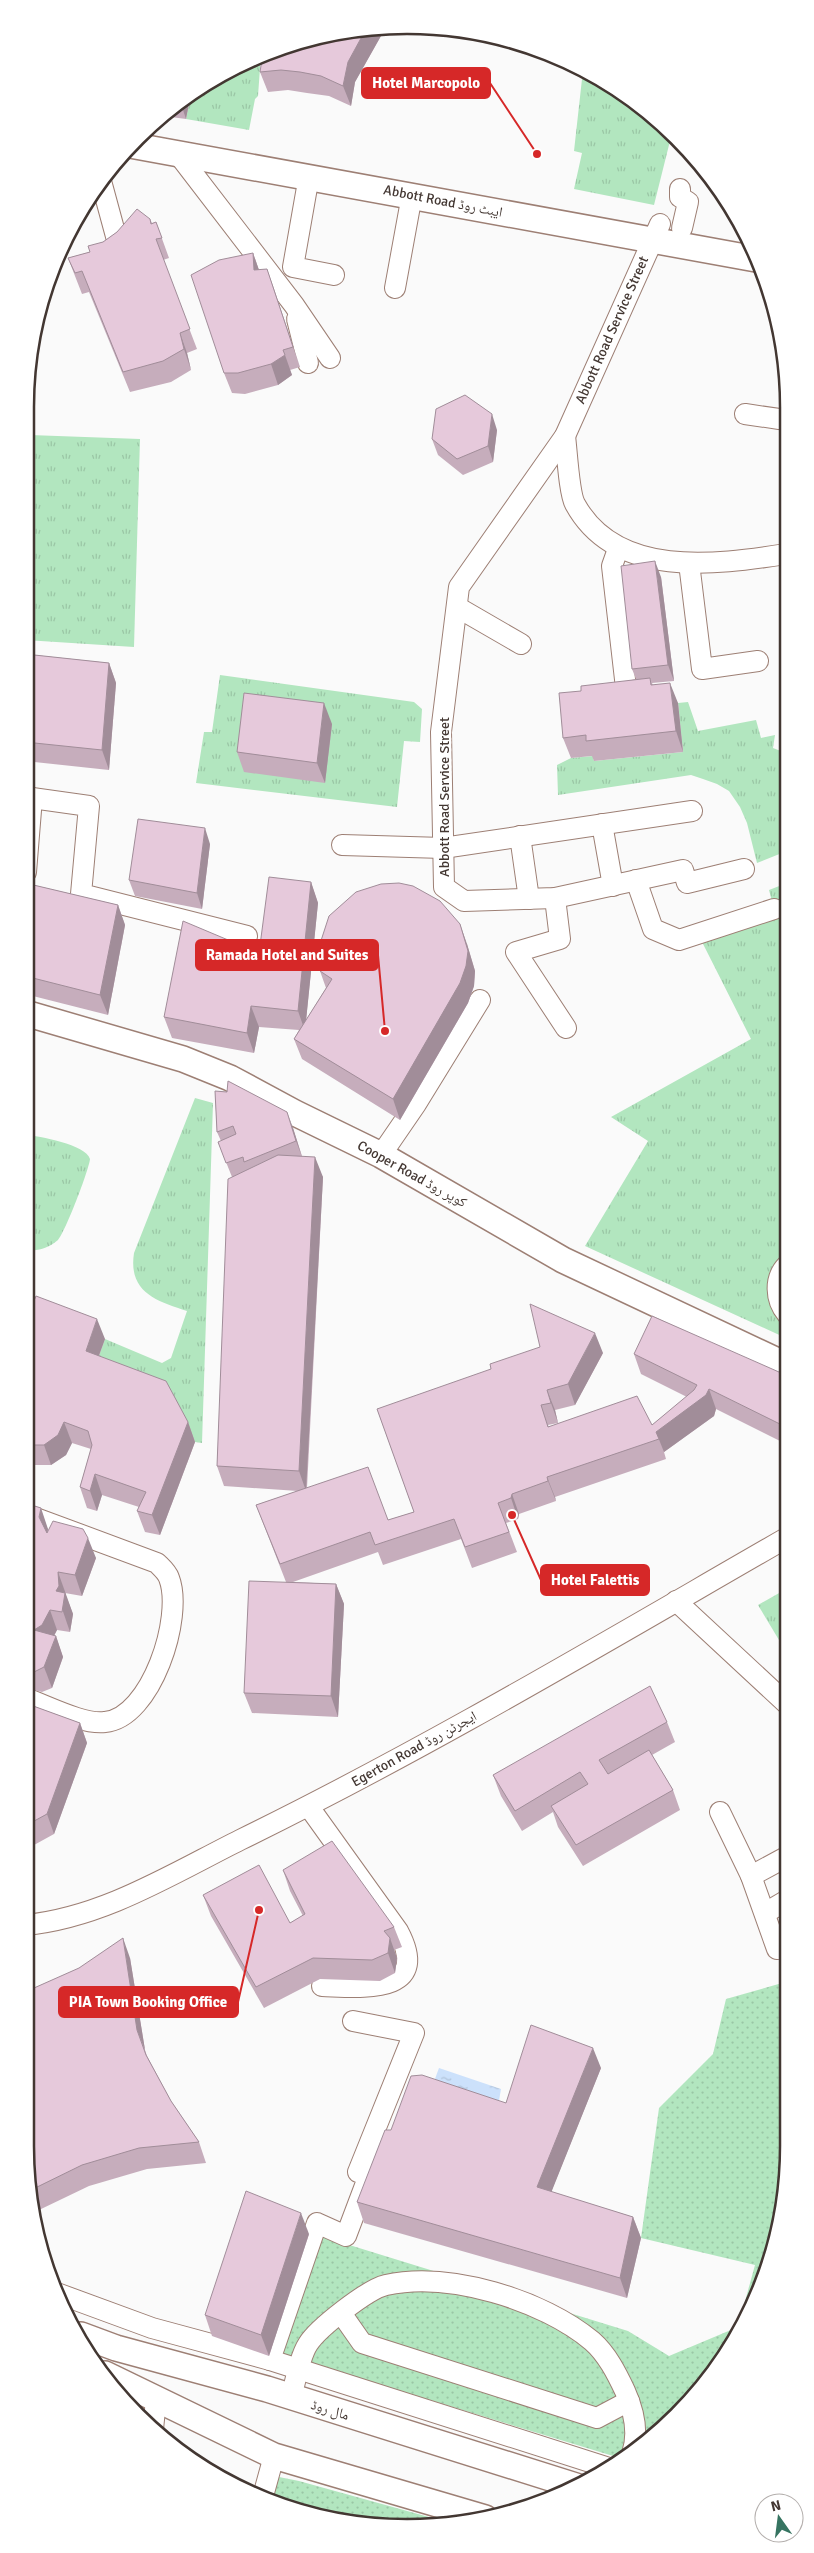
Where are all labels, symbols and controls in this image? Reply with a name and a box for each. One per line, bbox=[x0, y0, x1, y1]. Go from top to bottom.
callout: Hotel Marcopolo bbox=[362, 68, 490, 98]
text: Hotel Marcopolo bbox=[372, 74, 480, 92]
street label: Abbott Road ایبٹ روڈ bbox=[382, 181, 504, 221]
street label: Abbott Road Service Street bbox=[572, 253, 652, 406]
street label: Abbott Road Service Street bbox=[436, 717, 453, 877]
callout: Ramada Hotel and Suites bbox=[196, 940, 378, 970]
text: Ramada Hotel and Suites bbox=[206, 946, 369, 964]
street label: Cooper Road کوپر روڈ bbox=[354, 1137, 470, 1211]
callout: Hotel Falettis bbox=[541, 1565, 649, 1595]
text: Hotel Falettis bbox=[551, 1571, 640, 1589]
street label: Egerton Road ایجرٹن روڈ bbox=[348, 1708, 480, 1790]
callout: PIA Town Booking Office bbox=[59, 1987, 238, 2017]
text: PIA Town Booking Office bbox=[69, 1993, 227, 2011]
street label: مال روڈ bbox=[309, 2396, 351, 2424]
north arrow bbox=[754, 2493, 804, 2543]
text: N bbox=[769, 2496, 783, 2515]

